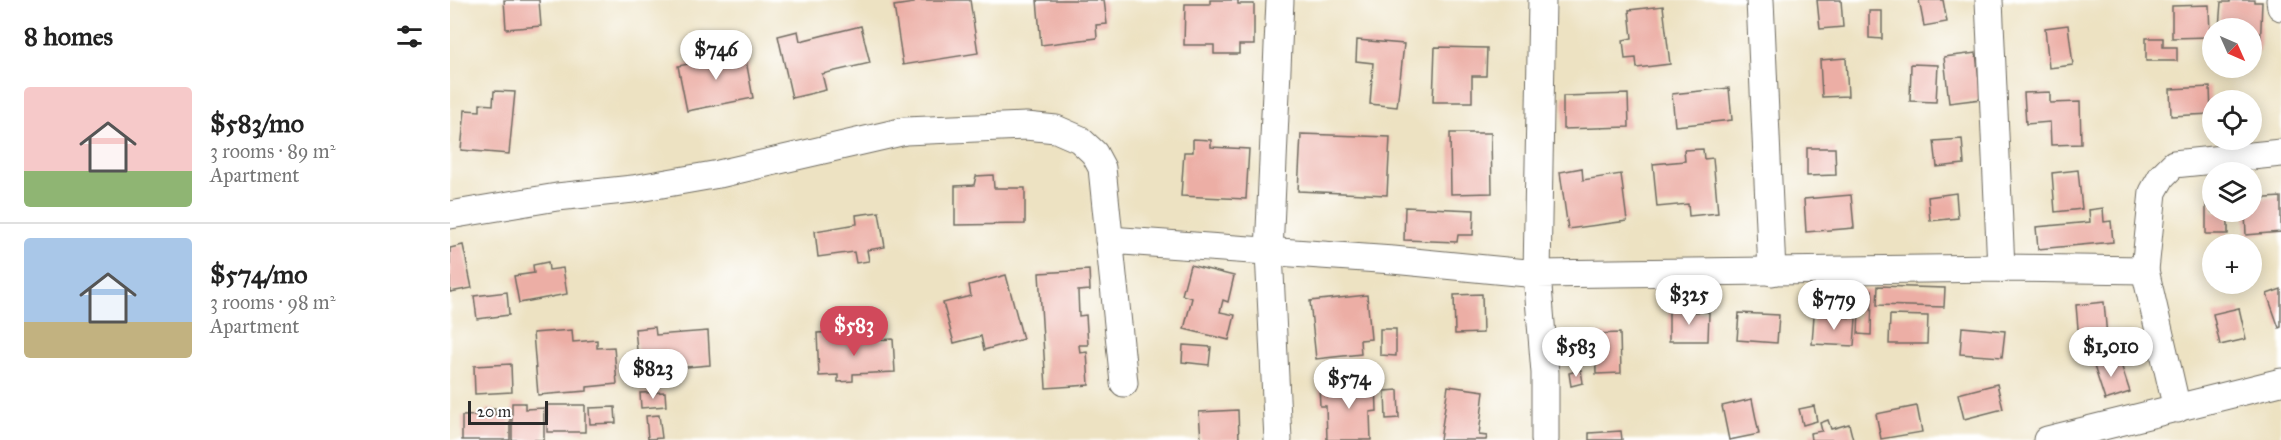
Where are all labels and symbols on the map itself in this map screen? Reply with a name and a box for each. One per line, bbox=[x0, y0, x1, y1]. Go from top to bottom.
north arrow bbox=[2202, 18, 2262, 78]
pin: $746 bbox=[680, 30, 752, 81]
pin: $325 bbox=[1653, 275, 1725, 326]
pin: $779 bbox=[1798, 280, 1870, 331]
pin: $583 bbox=[818, 306, 890, 357]
pin: $583 bbox=[1540, 327, 1612, 378]
pin: $1,010 bbox=[2062, 327, 2160, 378]
pin: $823 bbox=[617, 349, 689, 400]
pin: $574 bbox=[1313, 359, 1385, 410]
scale bar bbox=[468, 398, 548, 426]

